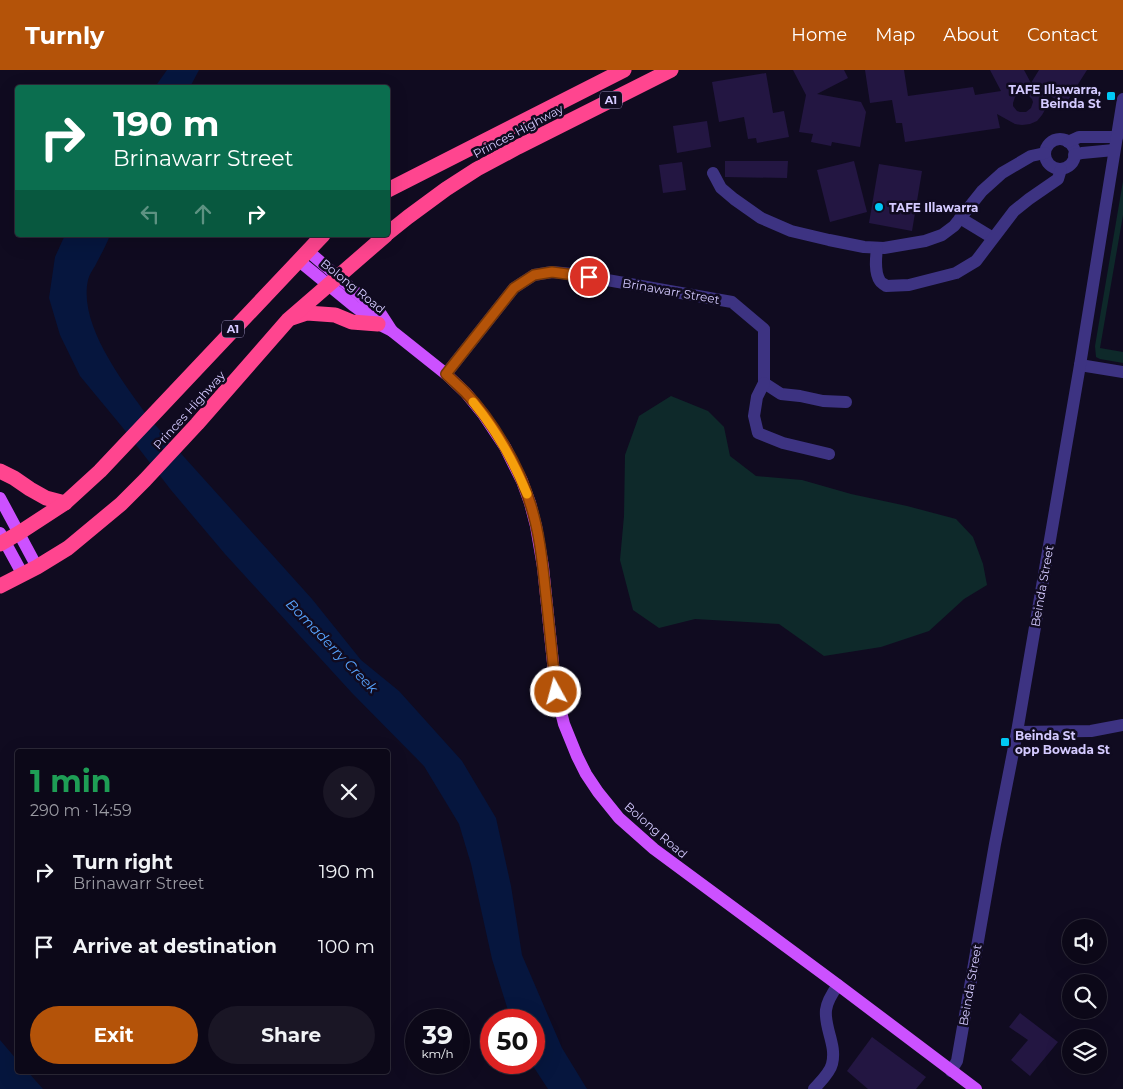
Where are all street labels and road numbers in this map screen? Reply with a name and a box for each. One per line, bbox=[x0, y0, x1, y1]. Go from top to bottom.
road number: A1 bbox=[600, 92, 622, 108]
street label: Princes Highway bbox=[470, 101, 566, 161]
street label: Bolong Road bbox=[318, 256, 388, 316]
street label: Brinawarr Street bbox=[621, 275, 721, 307]
road number: A1 bbox=[222, 320, 244, 338]
street label: Princes Highway bbox=[150, 367, 228, 452]
street label: Beinda Street bbox=[1027, 544, 1057, 628]
street label: Bolong Road bbox=[622, 799, 690, 861]
street label: Beinda Street bbox=[955, 943, 985, 1027]

